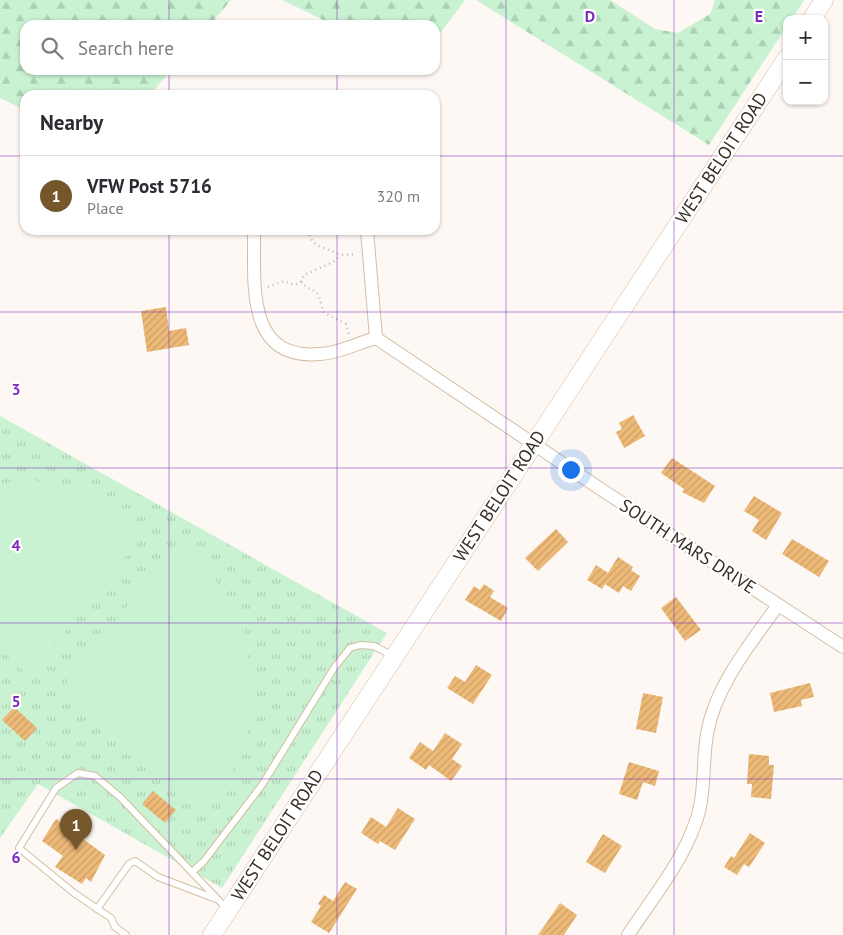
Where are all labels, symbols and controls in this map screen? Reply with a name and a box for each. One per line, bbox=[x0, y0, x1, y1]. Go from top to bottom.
text: D bbox=[585, 6, 595, 26]
text: E bbox=[755, 6, 763, 26]
map controls bbox=[783, 15, 828, 105]
button: + bbox=[783, 15, 828, 60]
search box bbox=[20, 20, 440, 75]
icon: search bbox=[38, 34, 66, 62]
text: Search here bbox=[78, 36, 174, 60]
button: − bbox=[783, 60, 828, 105]
street label: WEST BELOIT ROAD bbox=[670, 88, 772, 228]
text: Nearby bbox=[40, 109, 103, 136]
text: VFW Post 5716 bbox=[87, 174, 212, 198]
text: 1 bbox=[51, 186, 61, 206]
text: 320 m bbox=[377, 186, 420, 206]
text: Place bbox=[87, 198, 124, 218]
text: 3 bbox=[11, 379, 21, 399]
street label: WEST BELOIT ROAD bbox=[448, 426, 550, 566]
your location bbox=[558, 457, 584, 483]
street label: SOUTH MARS DRIVE bbox=[616, 493, 760, 599]
text: 4 bbox=[11, 535, 21, 555]
text: 5 bbox=[11, 691, 21, 711]
street label: WEST BELOIT ROAD bbox=[226, 765, 328, 905]
pin: 1 bbox=[60, 809, 92, 850]
text: 6 bbox=[11, 847, 21, 867]

